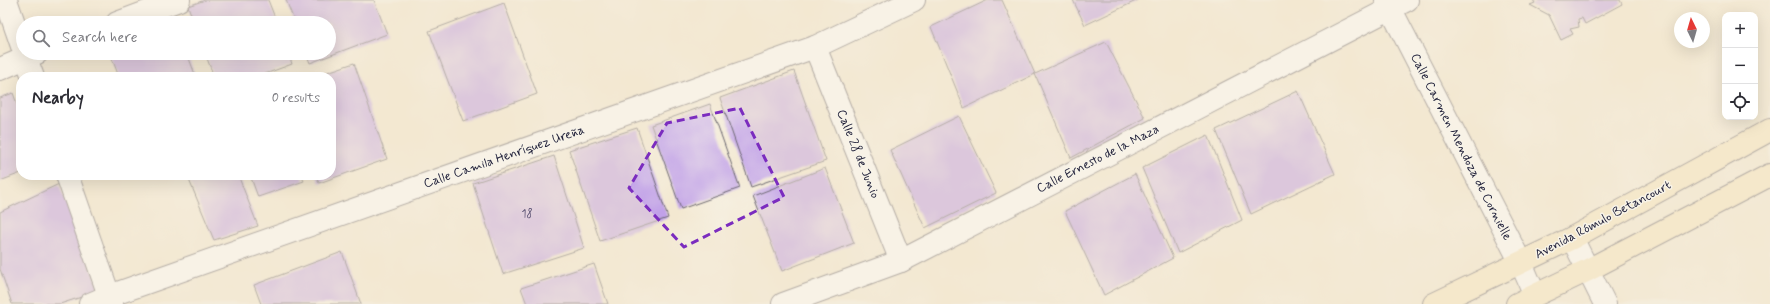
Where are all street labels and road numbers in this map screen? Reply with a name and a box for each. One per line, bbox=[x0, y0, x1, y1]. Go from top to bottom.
street label: Calle Carmen Mendoza de Cornielle bbox=[1406, 50, 1516, 244]
street label: Calle 28 de Junio bbox=[832, 107, 884, 201]
street label: Calle Camila Henríquez Ureña bbox=[421, 121, 587, 193]
street label: Calle Ernesto de la Maza bbox=[1034, 121, 1162, 197]
street label: Avenida Rómulo Betancourt bbox=[1532, 177, 1674, 263]

